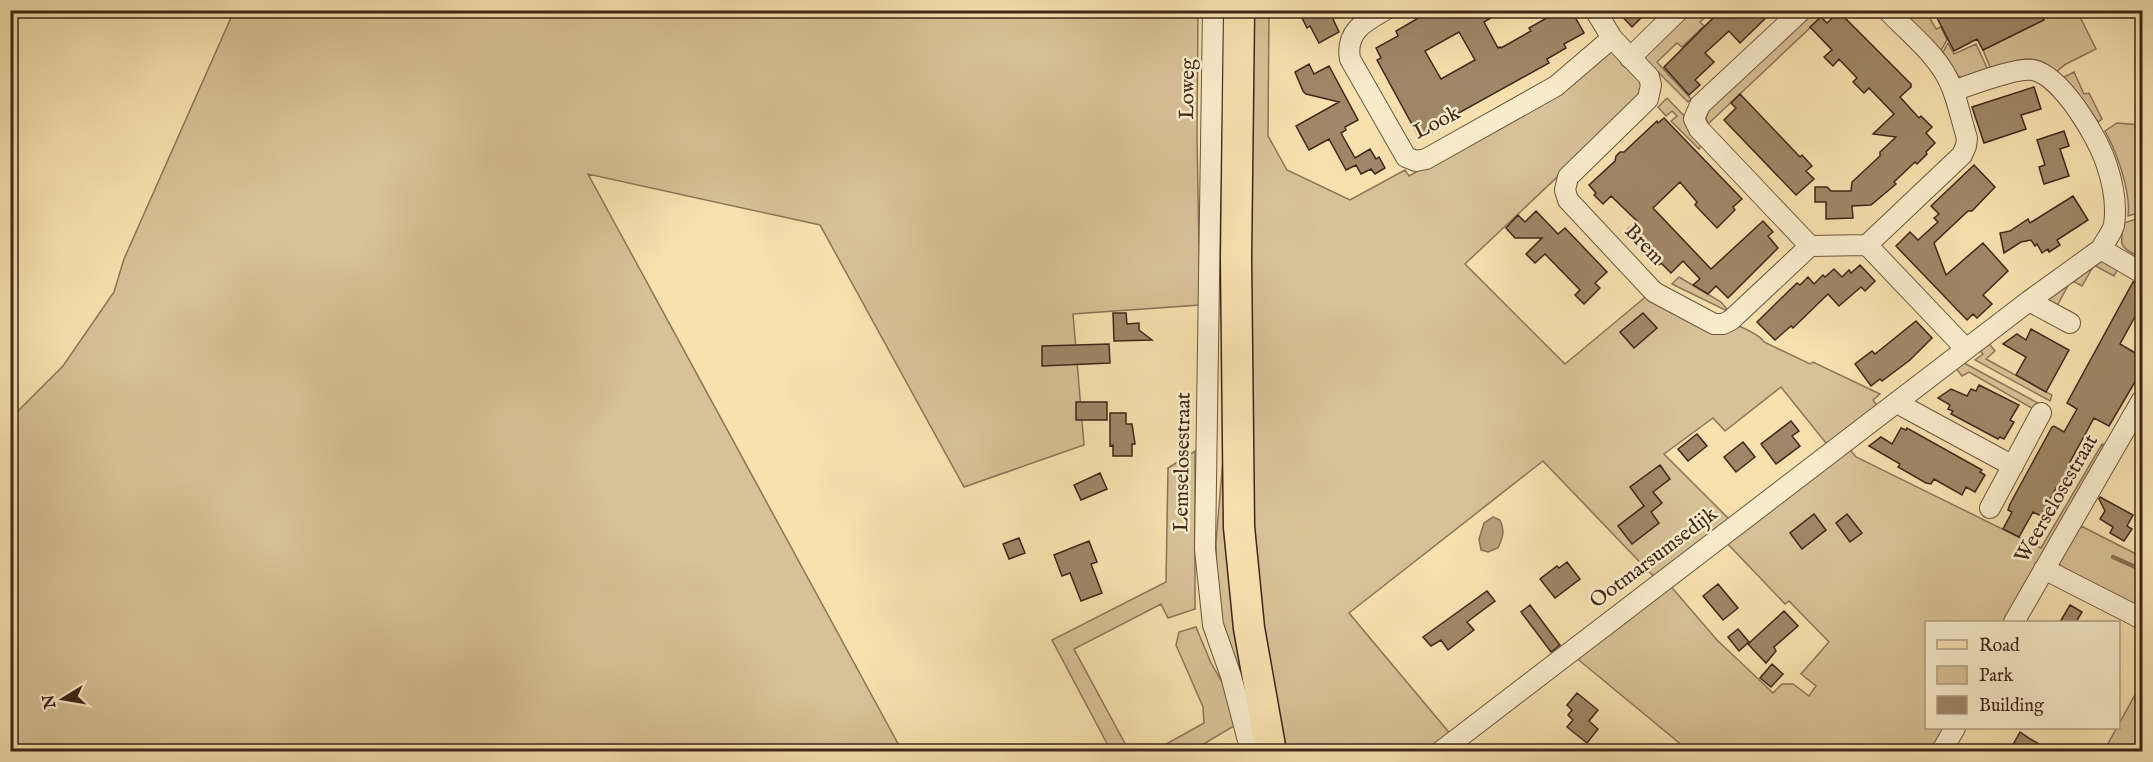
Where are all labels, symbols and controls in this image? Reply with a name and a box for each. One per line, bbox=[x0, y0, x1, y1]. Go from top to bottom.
street label: Loweg bbox=[1174, 58, 1202, 120]
street label: Look bbox=[1409, 100, 1466, 146]
street label: Brem bbox=[1618, 218, 1670, 272]
street label: Lemselosestraat bbox=[1168, 392, 1198, 532]
street label: Weerselosestraat bbox=[2009, 430, 2105, 568]
street label: Ootmarsumsedijk bbox=[1585, 501, 1724, 615]
legend bbox=[1925, 621, 2120, 729]
text: Road bbox=[1979, 635, 2020, 658]
text: Park bbox=[1979, 665, 2014, 688]
north arrow bbox=[33, 669, 93, 729]
text: N bbox=[39, 693, 62, 711]
text: Building bbox=[1979, 695, 2044, 718]

